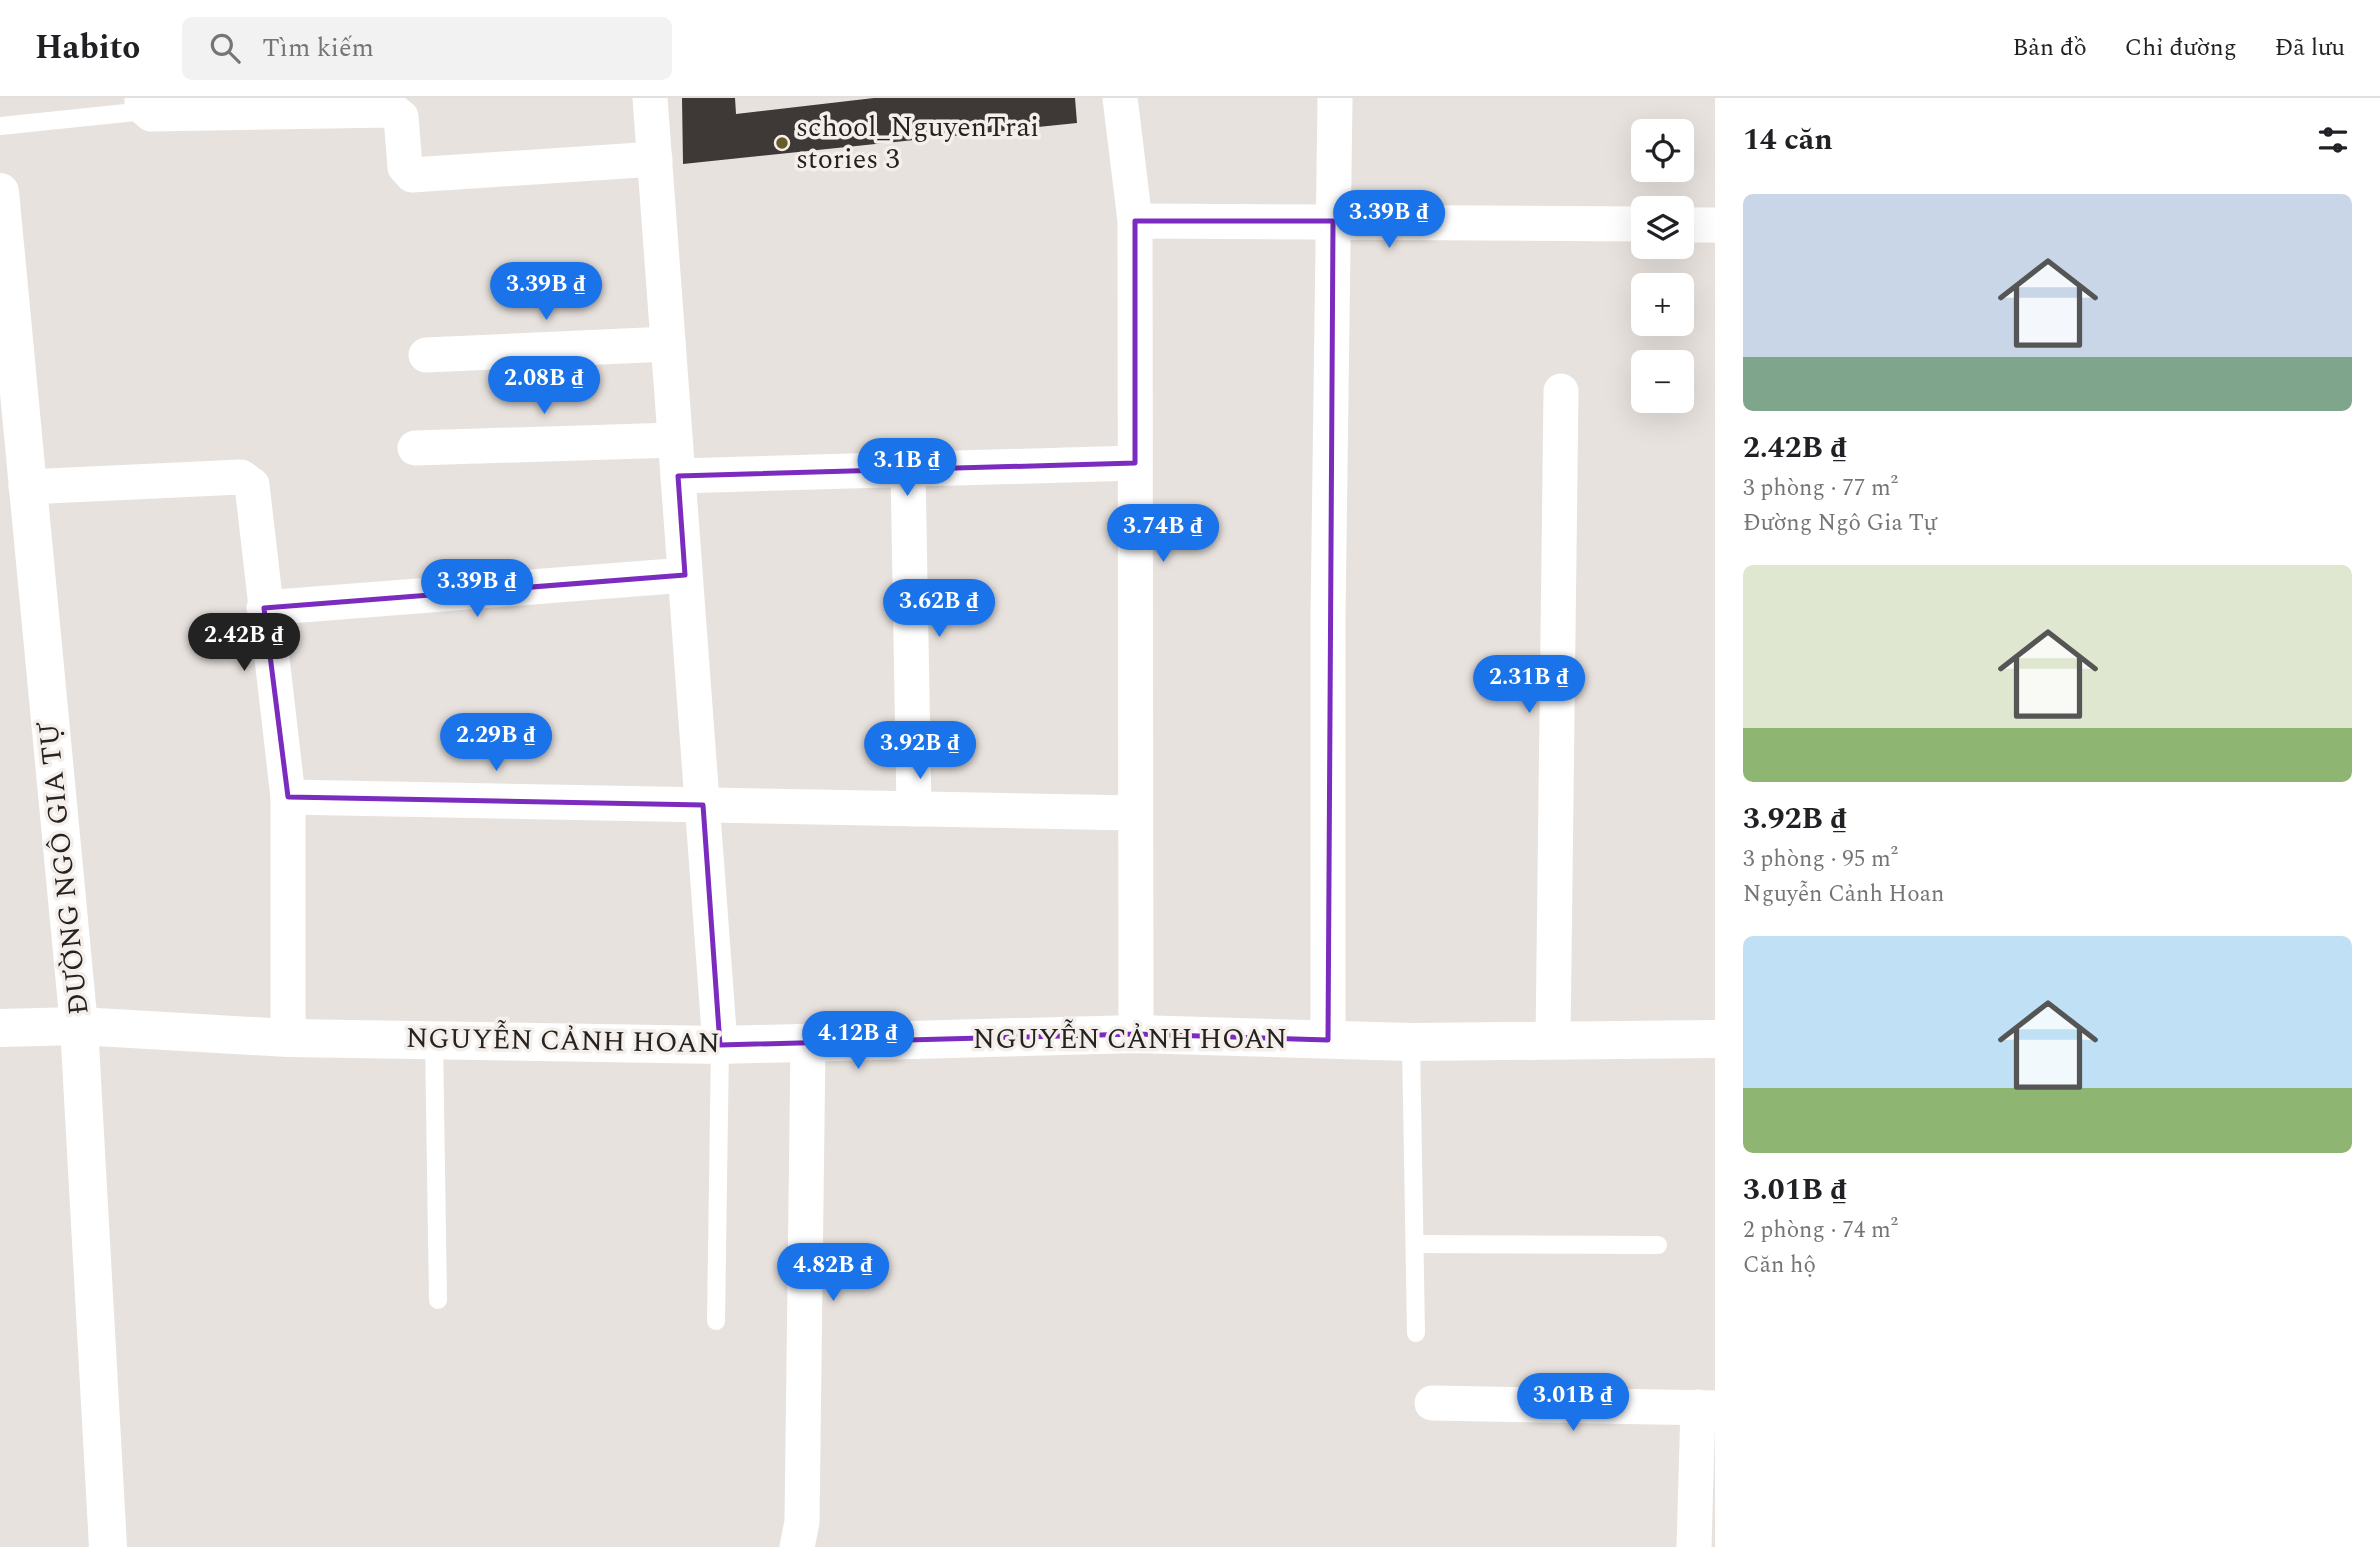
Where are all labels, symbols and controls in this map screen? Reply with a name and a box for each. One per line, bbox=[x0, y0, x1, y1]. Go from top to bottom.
search box bbox=[182, 17, 672, 80]
text: Habito bbox=[35, 23, 140, 73]
text: Tìm kiếm bbox=[262, 28, 374, 68]
icon: search bbox=[206, 29, 244, 67]
text: Bản đồ bbox=[2012, 30, 2087, 66]
text: Chỉ đường bbox=[2125, 30, 2237, 66]
text: Đã lưu bbox=[2275, 30, 2345, 66]
place label: school_NguyenTrai stories 3 bbox=[796, 106, 1039, 181]
text: 14 căn bbox=[1743, 117, 1833, 163]
map controls bbox=[1631, 119, 1694, 413]
button: locate bbox=[1631, 119, 1694, 182]
icon: filters bbox=[2314, 121, 2352, 159]
marker: school_NguyenTrai stories 3 bbox=[774, 135, 790, 151]
pin: 3.39B ₫ bbox=[1324, 190, 1454, 250]
text: 3.39B ₫ bbox=[1349, 195, 1429, 230]
button: layers bbox=[1631, 196, 1694, 259]
icon: home bbox=[1985, 240, 2111, 366]
pin: 3.39B ₫ bbox=[481, 262, 611, 322]
text: 3.39B ₫ bbox=[506, 267, 586, 302]
button: + bbox=[1631, 273, 1694, 336]
button: − bbox=[1631, 350, 1694, 413]
pin: 2.08B ₫ bbox=[479, 356, 609, 416]
text: 2.08B ₫ bbox=[504, 361, 584, 396]
text: 2.42B ₫ bbox=[1743, 425, 1847, 471]
pin: 3.1B ₫ bbox=[850, 438, 964, 498]
text: 3.1B ₫ bbox=[874, 443, 940, 478]
text: 3 phòng · 77 m² bbox=[1743, 471, 1898, 506]
pin: 3.74B ₫ bbox=[1098, 504, 1228, 564]
text: Đường Ngô Gia Tự bbox=[1743, 506, 1937, 541]
text: 3.74B ₫ bbox=[1123, 509, 1203, 544]
pin: 3.39B ₫ bbox=[412, 560, 542, 619]
text: 3.39B ₫ bbox=[437, 564, 517, 599]
pin: 3.62B ₫ bbox=[874, 580, 1004, 639]
text: 3.62B ₫ bbox=[899, 584, 979, 619]
icon: home bbox=[1985, 611, 2111, 737]
pin: 2.42B ₫ bbox=[179, 614, 309, 673]
text: 2.42B ₫ bbox=[204, 618, 284, 653]
pin: 2.31B ₫ bbox=[1464, 656, 1594, 715]
text: 2.31B ₫ bbox=[1489, 660, 1569, 695]
pin: 2.29B ₫ bbox=[431, 714, 561, 773]
text: 2.29B ₫ bbox=[456, 718, 536, 753]
street label: ĐƯỜNG NGÔ GIA TỰ bbox=[27, 719, 101, 1017]
pin: 3.92B ₫ bbox=[855, 722, 985, 781]
text: 3.92B ₫ bbox=[880, 726, 960, 761]
text: 3.92B ₫ bbox=[1743, 796, 1847, 842]
text: 3 phòng · 95 m² bbox=[1743, 842, 1898, 877]
text: Nguyễn Cảnh Hoan bbox=[1743, 877, 1944, 912]
icon: home bbox=[1985, 982, 2111, 1108]
pin: 4.12B ₫ bbox=[793, 1012, 923, 1071]
text: 4.12B ₫ bbox=[818, 1016, 898, 1051]
street label: NGUYỄN CẢNH HOAN bbox=[405, 1017, 721, 1065]
street label: NGUYỄN CẢNH HOAN bbox=[973, 1018, 1287, 1061]
text: 3.01B ₫ bbox=[1743, 1167, 1847, 1213]
text: 2 phòng · 74 m² bbox=[1743, 1213, 1898, 1248]
pin: 4.82B ₫ bbox=[768, 1244, 898, 1303]
text: 4.82B ₫ bbox=[793, 1248, 873, 1283]
text: Căn hộ bbox=[1743, 1248, 1816, 1283]
pin: 3.01B ₫ bbox=[1508, 1374, 1638, 1433]
text: 3.01B ₫ bbox=[1533, 1378, 1613, 1413]

